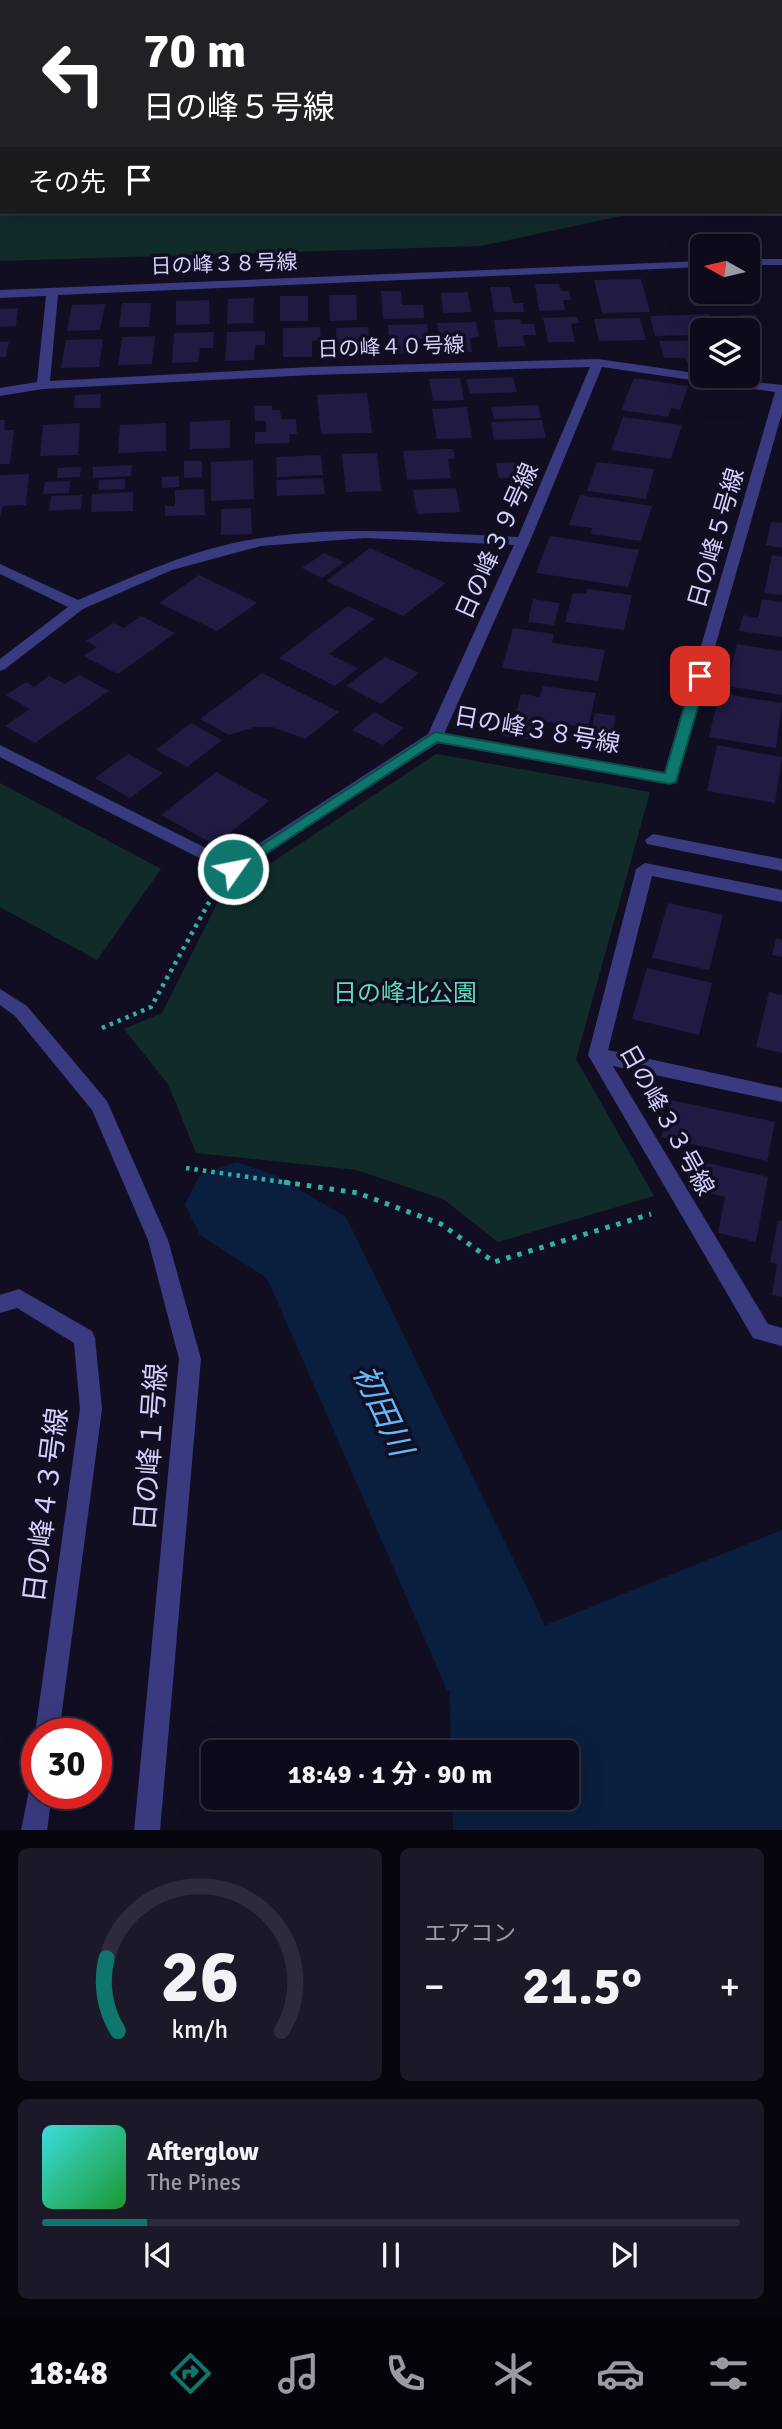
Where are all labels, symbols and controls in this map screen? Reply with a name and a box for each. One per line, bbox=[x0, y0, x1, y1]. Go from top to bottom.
text: 70 m bbox=[143, 21, 246, 81]
icon: left bbox=[28, 28, 119, 119]
text: 日の峰５号線 bbox=[143, 88, 335, 127]
icon: arrive bbox=[120, 161, 158, 199]
text: その先 bbox=[28, 167, 106, 199]
north arrow bbox=[690, 234, 760, 304]
map controls bbox=[690, 234, 760, 388]
street label: 日の峰３８号線 bbox=[150, 248, 298, 280]
button: layers bbox=[690, 318, 760, 388]
street label: 日の峰４０号線 bbox=[317, 331, 465, 363]
street label: 日の峰３９号線 bbox=[449, 458, 545, 624]
street label: 日の峰５号線 bbox=[682, 465, 750, 611]
pin bbox=[670, 646, 730, 706]
icon: arrive bbox=[681, 657, 719, 695]
street label: 日の峰３８号線 bbox=[452, 701, 622, 759]
position arrow bbox=[196, 832, 270, 906]
park label: 日の峰北公園 bbox=[333, 978, 477, 1008]
street label: 日の峰３３号線 bbox=[613, 1039, 721, 1201]
water label: 初田川 bbox=[345, 1358, 422, 1465]
street label: 日の峰１号線 bbox=[128, 1362, 174, 1532]
street label: 日の峰４３号線 bbox=[17, 1406, 75, 1604]
speed limit sign: 30 bbox=[21, 1718, 112, 1809]
text: 18:49 · 1 分 · 90 m bbox=[288, 1759, 492, 1791]
text: エアコン bbox=[424, 1919, 516, 1948]
text: 26 bbox=[161, 1933, 239, 2022]
text: 21.5° bbox=[522, 1954, 642, 2018]
text: − bbox=[424, 1963, 445, 2010]
text: + bbox=[719, 1963, 740, 2010]
text: km/h bbox=[172, 2013, 228, 2044]
text: Afterglow bbox=[147, 2136, 259, 2168]
text: The Pines bbox=[147, 2168, 241, 2197]
icon: previous bbox=[139, 2236, 177, 2274]
icon: pause bbox=[372, 2236, 410, 2274]
icon: next bbox=[605, 2236, 643, 2274]
icon: directions bbox=[166, 2349, 215, 2398]
icon: music bbox=[274, 2349, 323, 2398]
icon: phone bbox=[381, 2349, 430, 2398]
icon: climate bbox=[489, 2349, 538, 2398]
icon: car bbox=[596, 2349, 645, 2398]
icon: filters bbox=[704, 2349, 753, 2398]
text: 18:48 bbox=[29, 2354, 108, 2393]

